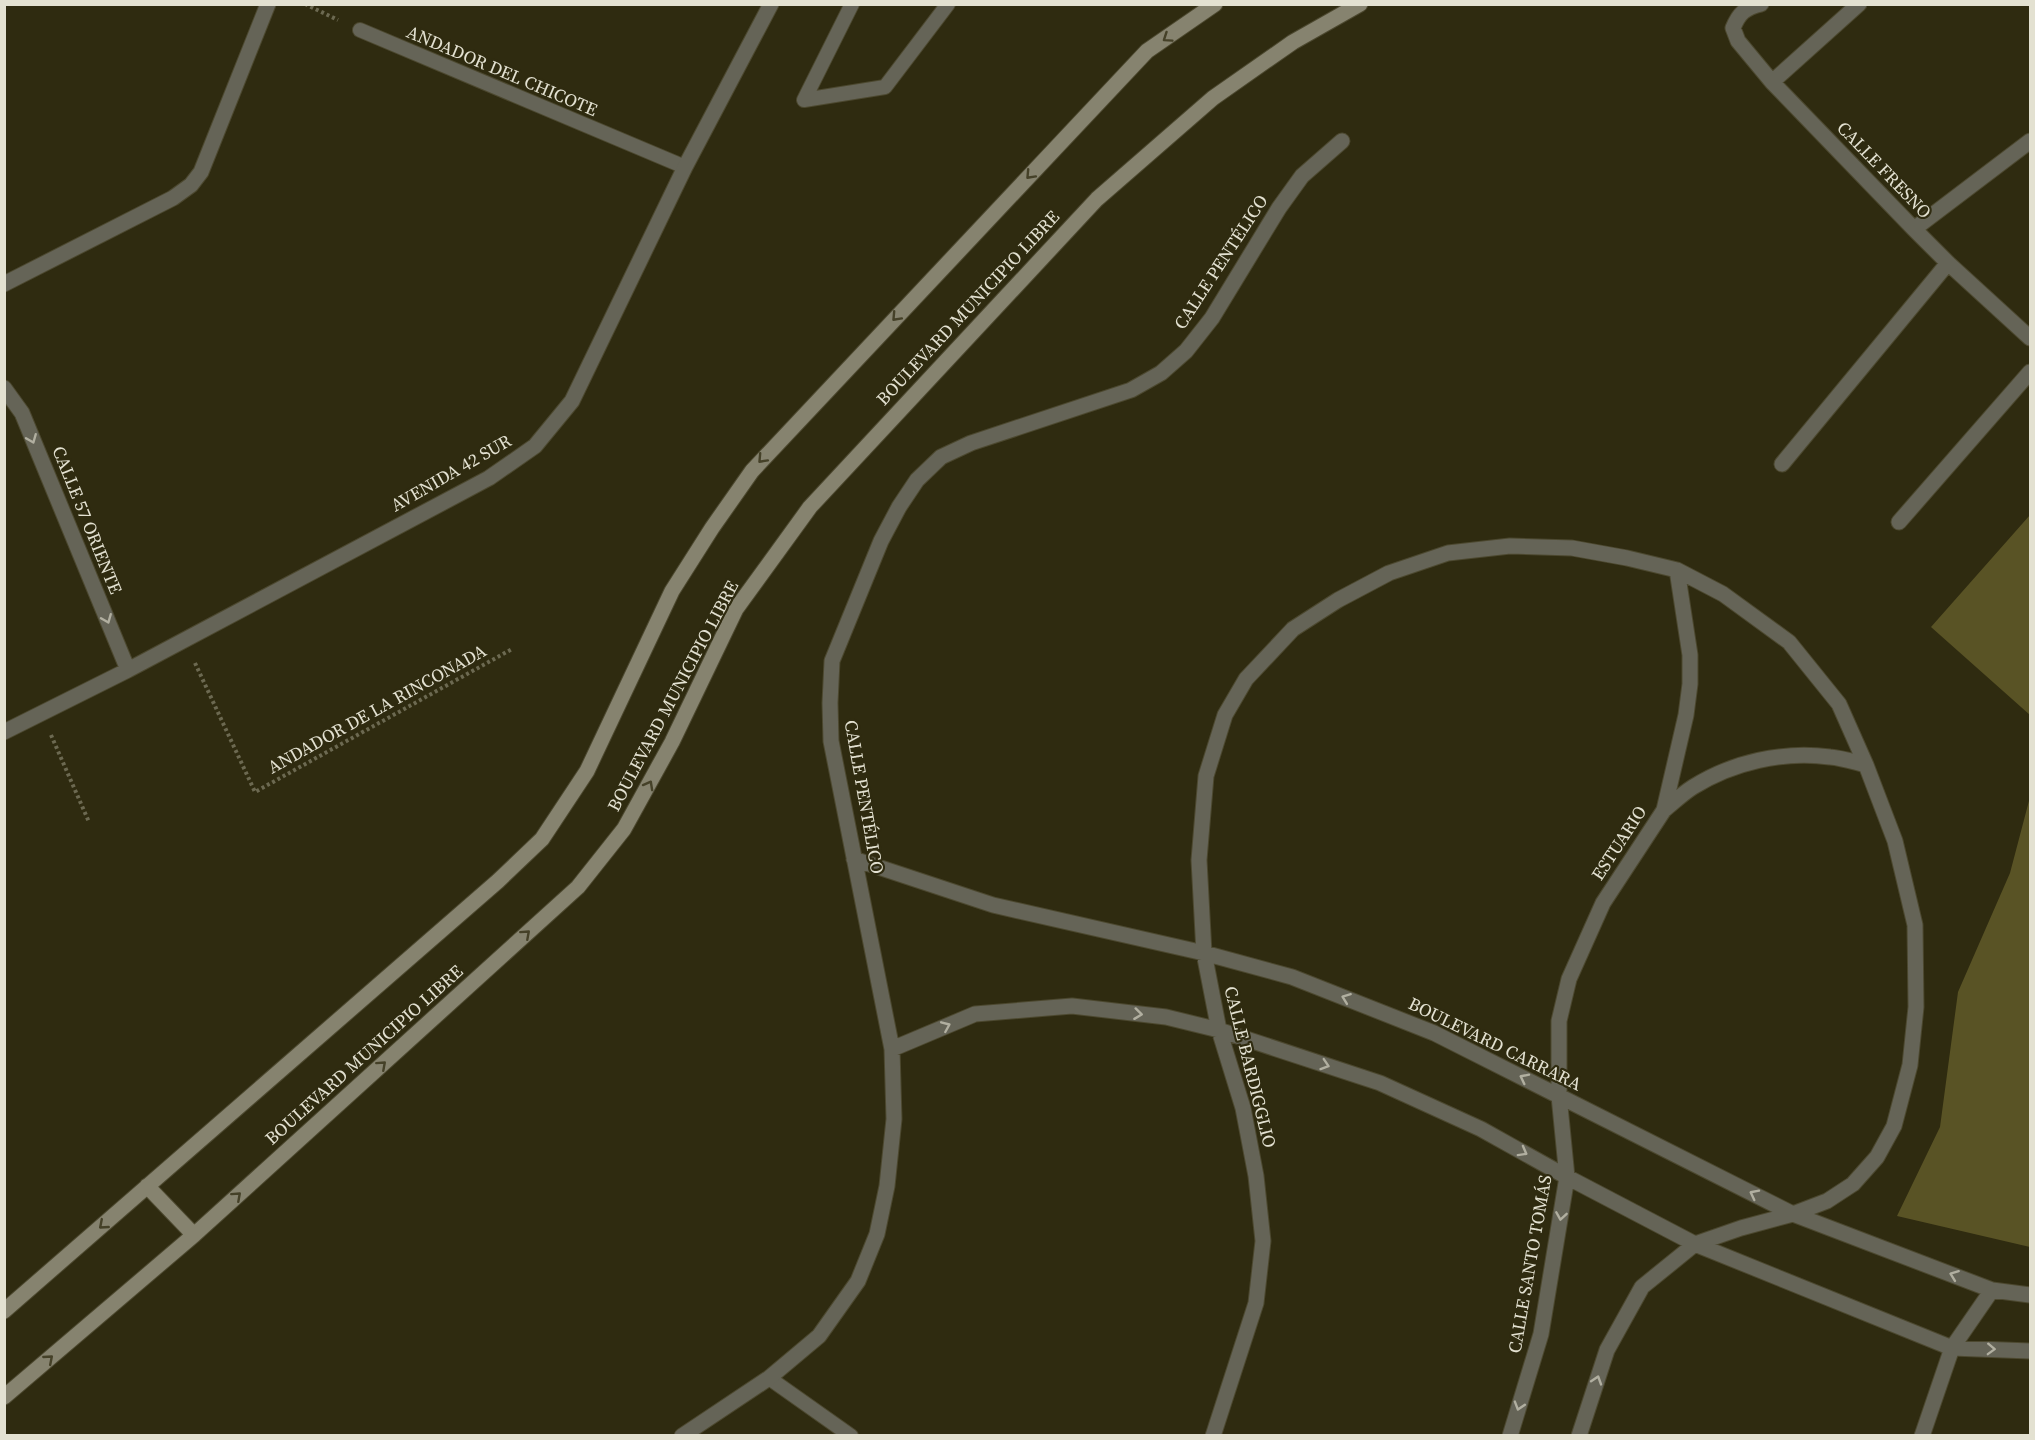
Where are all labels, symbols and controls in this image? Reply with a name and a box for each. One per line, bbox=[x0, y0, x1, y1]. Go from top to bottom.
street label: ANDADOR DEL CHICOTE bbox=[403, 19, 602, 122]
one-way arrow bbox=[1163, 30, 1173, 42]
street label: CALLE FRESNO bbox=[1831, 116, 1937, 224]
one-way arrow bbox=[1026, 168, 1037, 179]
street label: CALLE PENTÉLICO bbox=[1168, 190, 1274, 334]
street label: BOULEVARD MUNICIPIO LIBRE bbox=[870, 205, 1065, 411]
one-way arrow bbox=[892, 310, 903, 321]
street label: AVENIDA 42 SUR bbox=[386, 428, 516, 517]
one-way arrow bbox=[25, 433, 37, 444]
street label: CALLE 57 ORIENTE bbox=[46, 442, 129, 598]
one-way arrow bbox=[758, 452, 769, 463]
street label: BOULEVARD MUNICIPIO LIBRE bbox=[601, 576, 744, 816]
one-way arrow bbox=[100, 613, 112, 624]
street label: ANDADOR DE LA RINCONADA bbox=[263, 638, 491, 779]
street label: CALLE PENTÉLICO bbox=[839, 718, 890, 876]
one-way arrow bbox=[642, 780, 653, 791]
street label: ESTUARIO bbox=[1585, 800, 1652, 885]
one-way arrow bbox=[519, 930, 530, 941]
street label: BOULEVARD MUNICIPIO LIBRE bbox=[259, 959, 468, 1150]
street label: CALLE BARDIGGLIO bbox=[1218, 984, 1283, 1150]
street label: BOULEVARD CARRARA bbox=[1404, 991, 1586, 1096]
one-way arrow bbox=[1341, 993, 1352, 1005]
one-way arrow bbox=[1133, 1007, 1142, 1020]
one-way arrow bbox=[940, 1021, 951, 1033]
one-way arrow bbox=[1319, 1058, 1330, 1071]
one-way arrow bbox=[375, 1061, 386, 1072]
one-way arrow bbox=[1519, 1074, 1530, 1085]
one-way arrow bbox=[1516, 1145, 1527, 1157]
street label: CALLE SANTO TOMÁS bbox=[1502, 1173, 1557, 1355]
one-way arrow bbox=[1749, 1190, 1760, 1202]
one-way arrow bbox=[231, 1192, 241, 1203]
one-way arrow bbox=[1555, 1211, 1568, 1221]
one-way arrow bbox=[99, 1218, 110, 1229]
one-way arrow bbox=[1949, 1270, 1960, 1283]
one-way arrow bbox=[1987, 1343, 1996, 1356]
one-way arrow bbox=[42, 1355, 53, 1366]
one-way arrow bbox=[1590, 1375, 1603, 1386]
one-way arrow bbox=[1514, 1400, 1526, 1411]

